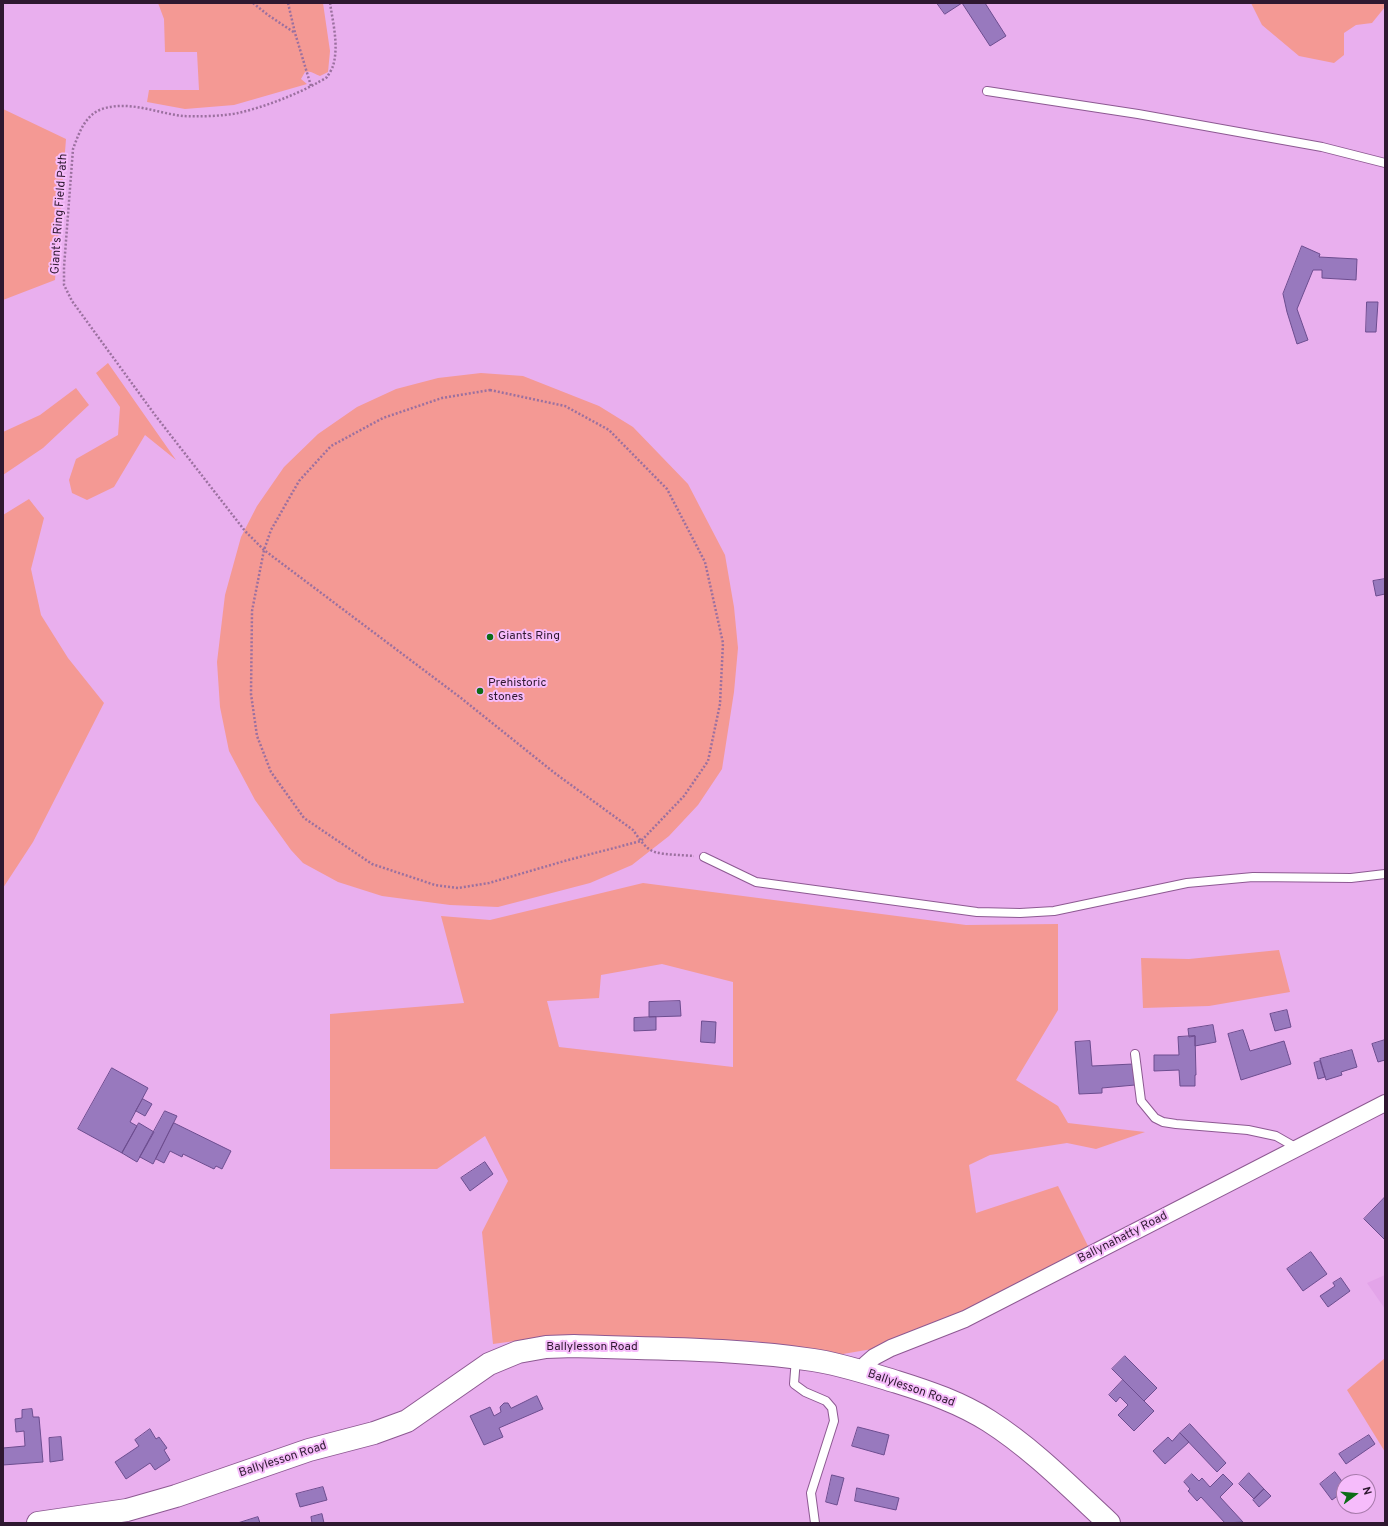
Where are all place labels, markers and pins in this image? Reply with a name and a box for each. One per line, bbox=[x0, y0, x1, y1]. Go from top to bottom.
place label: Giants Ring bbox=[498, 630, 560, 644]
marker: Giants Ring bbox=[485, 632, 495, 642]
place label: Prehistoric stones bbox=[488, 677, 546, 705]
marker: Prehistoric stones bbox=[475, 686, 485, 696]

